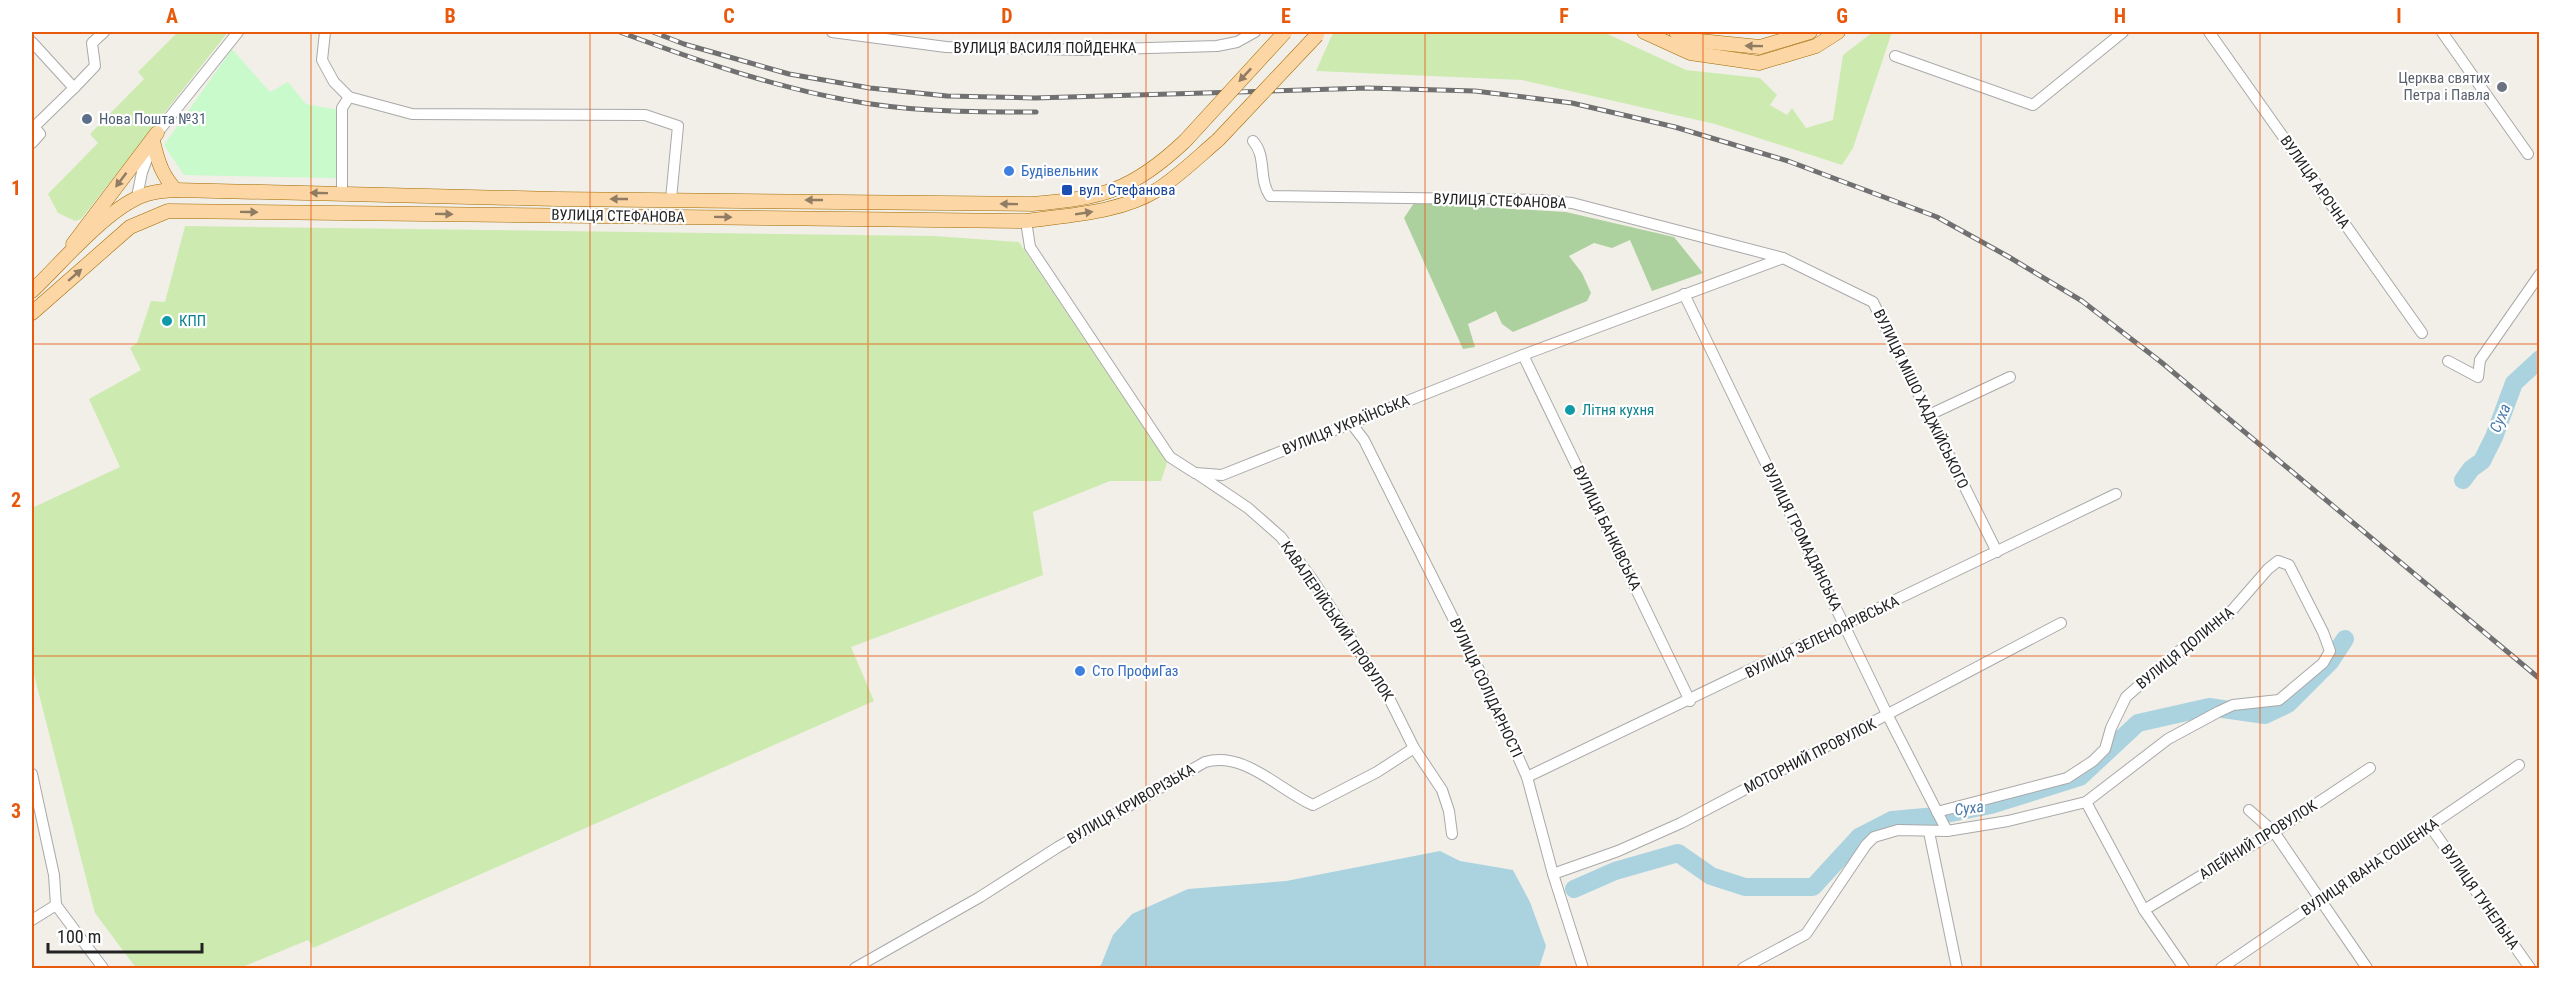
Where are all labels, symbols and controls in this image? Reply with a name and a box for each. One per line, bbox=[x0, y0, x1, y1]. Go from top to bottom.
text: A bbox=[166, 4, 178, 28]
text: B bbox=[444, 4, 456, 28]
text: C bbox=[723, 4, 735, 28]
text: D bbox=[1001, 4, 1013, 28]
text: E bbox=[1281, 4, 1291, 28]
text: F bbox=[1559, 4, 1569, 28]
text: G bbox=[1836, 4, 1848, 28]
text: H bbox=[2114, 4, 2126, 28]
text: I bbox=[2396, 4, 2402, 28]
street label: ВУЛИЦЯ ВАСИЛЯ ПОЙДЕНКА bbox=[953, 39, 1137, 57]
one-way arrow bbox=[1744, 41, 1763, 51]
one-way arrow bbox=[1239, 67, 1253, 81]
place label: Церква святих Петра і Павла bbox=[2398, 69, 2490, 104]
marker: Церква святих Петра і Павла bbox=[2495, 80, 2509, 94]
place label: Нова Пошта №31 bbox=[99, 110, 206, 128]
marker: Нова Пошта №31 bbox=[80, 112, 94, 126]
street label: ВУЛИЦЯ АРОЧНА bbox=[2276, 132, 2354, 232]
place label: Будівельник bbox=[1021, 162, 1098, 180]
marker: Будівельник bbox=[1002, 164, 1016, 178]
one-way arrow bbox=[116, 172, 128, 187]
text: 1 bbox=[11, 176, 21, 200]
place label: вул. Стефанова bbox=[1079, 181, 1175, 199]
marker: вул. Стефанова bbox=[1060, 183, 1074, 197]
one-way arrow bbox=[309, 189, 328, 198]
street label: ВУЛИЦЯ СТЕФАНОВА bbox=[1433, 190, 1567, 212]
one-way arrow bbox=[609, 194, 628, 204]
one-way arrow bbox=[804, 195, 823, 205]
one-way arrow bbox=[999, 199, 1018, 209]
street label: ВУЛИЦЯ СТЕФАНОВА bbox=[551, 206, 685, 226]
one-way arrow bbox=[240, 207, 259, 217]
one-way arrow bbox=[1074, 208, 1093, 217]
one-way arrow bbox=[435, 209, 454, 219]
one-way arrow bbox=[714, 212, 733, 222]
one-way arrow bbox=[67, 269, 82, 282]
street label: ВУЛИЦЯ МІШО ХАДЖІЙСЬКОГО bbox=[1870, 306, 1972, 492]
place label: КПП bbox=[179, 312, 206, 330]
marker: КПП bbox=[160, 314, 174, 328]
street label: ВУЛИЦЯ УКРАЇНСЬКА bbox=[1280, 391, 1412, 459]
place label: Літня кухня bbox=[1582, 401, 1654, 419]
water label: Суха bbox=[2485, 401, 2515, 435]
marker: Літня кухня bbox=[1563, 403, 1577, 417]
street label: ВУЛИЦЯ ГРОМАДЯНСЬКА bbox=[1758, 460, 1846, 614]
street label: ВУЛИЦЯ БАНКІВСЬКА bbox=[1569, 463, 1645, 594]
text: 2 bbox=[11, 488, 21, 512]
street label: КАВАЛЕРІЙСЬКИЙ ПРОВУЛОК bbox=[1277, 538, 1397, 705]
street label: ВУЛИЦЯ ЗЕЛЕНОЯРІВСЬКА bbox=[1742, 592, 1902, 682]
street label: ВУЛИЦЯ ДОЛИННА bbox=[2133, 603, 2238, 693]
street label: ВУЛИЦЯ СОЛІДАРНОСТІ bbox=[1446, 616, 1526, 760]
place label: Сто ПрофиГаз bbox=[1092, 662, 1179, 680]
marker: Сто ПрофиГаз bbox=[1073, 664, 1087, 678]
street label: МОТОРНИЙ ПРОВУЛОК bbox=[1741, 715, 1879, 797]
street label: ВУЛИЦЯ КРИВОРІЗЬКА bbox=[1064, 760, 1198, 848]
street label: АЛЕЙНИЙ ПРОВУЛОК bbox=[2196, 796, 2321, 883]
water label: Суха bbox=[1953, 797, 1985, 819]
text: 3 bbox=[11, 799, 21, 823]
street label: ВУЛИЦЯ ІВАНА СОШЕНКА bbox=[2298, 814, 2442, 920]
street label: ВУЛИЦЯ ТУНЕЛЬНА bbox=[2437, 841, 2523, 953]
scale bar bbox=[48, 916, 202, 954]
text: 100 m bbox=[57, 926, 101, 947]

